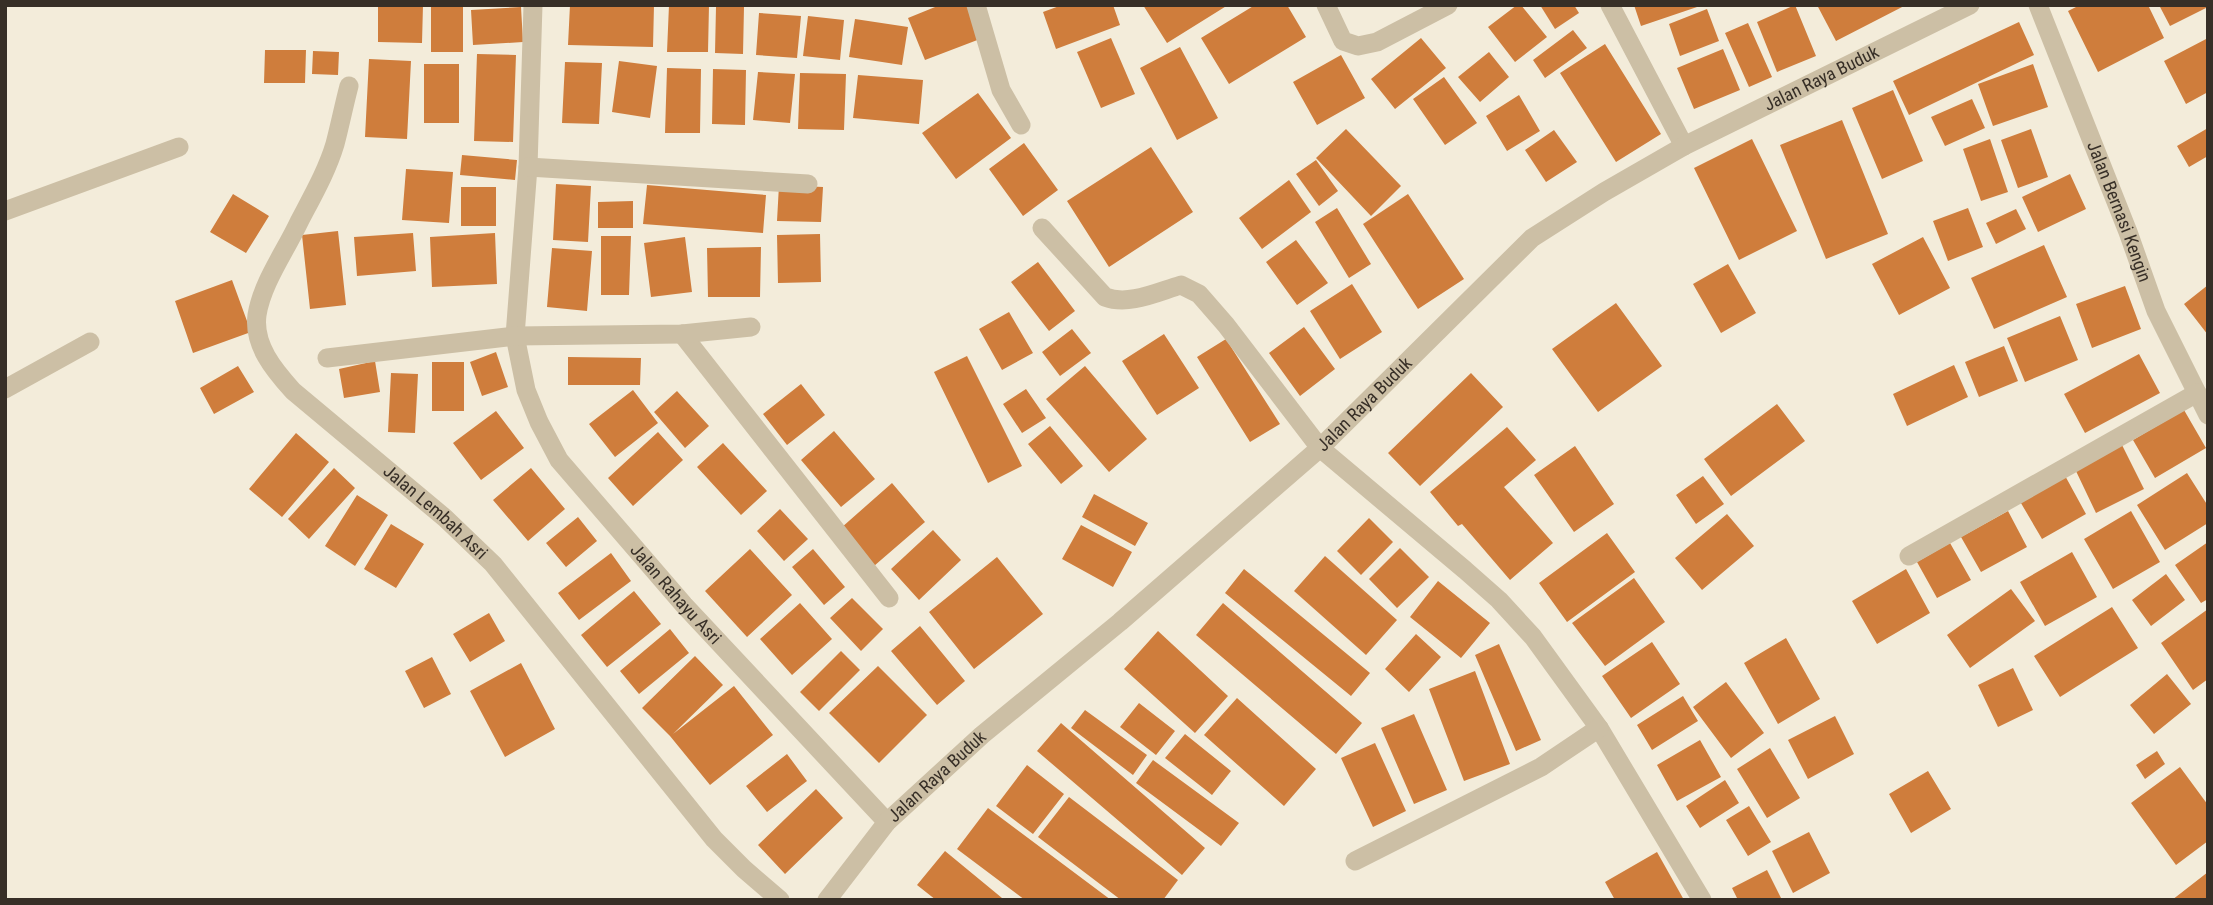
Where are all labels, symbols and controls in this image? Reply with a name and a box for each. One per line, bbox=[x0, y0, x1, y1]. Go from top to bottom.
street label: Jalan Raya Buduk bbox=[1760, 41, 1882, 115]
street label: Jalan Bernasi Kengin bbox=[2083, 138, 2156, 285]
street label: Jalan Raya Buduk bbox=[1312, 352, 1416, 455]
street label: Jalan Lembah Asri bbox=[379, 460, 492, 563]
street label: Jalan Rahayu Asri bbox=[626, 539, 726, 648]
street label: Jalan Raya Buduk bbox=[883, 726, 990, 826]

